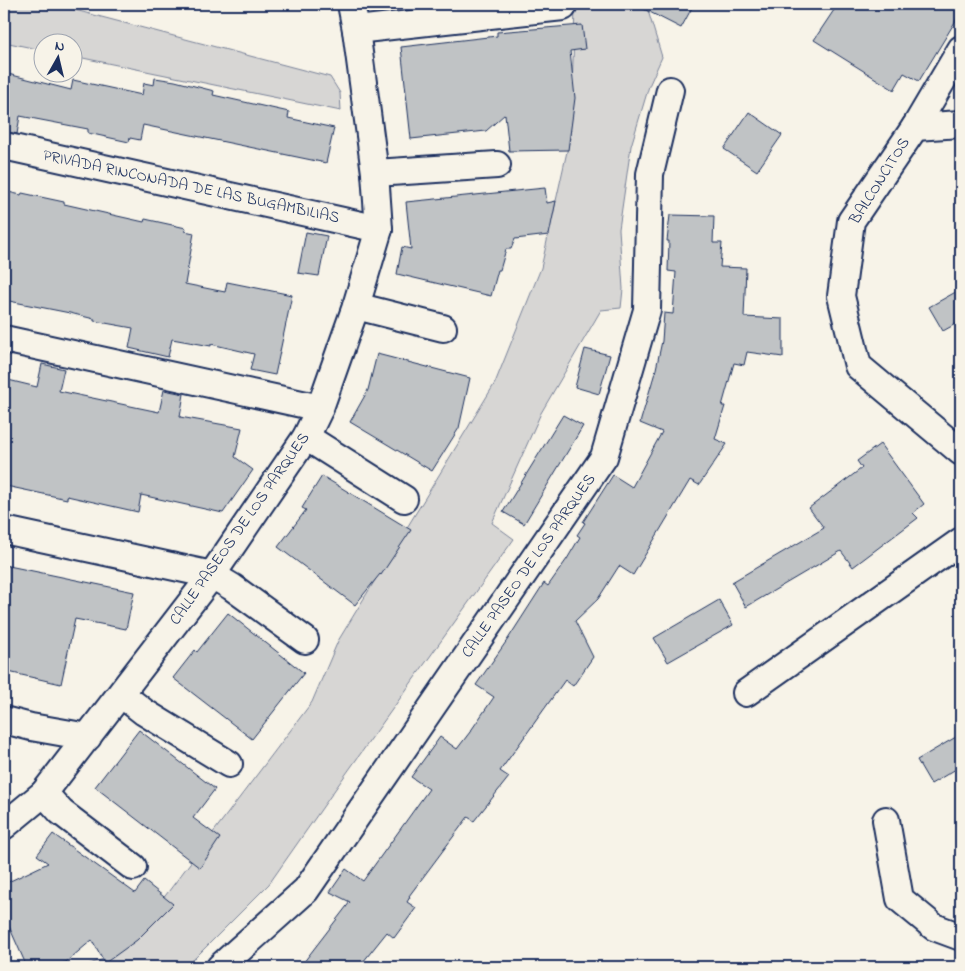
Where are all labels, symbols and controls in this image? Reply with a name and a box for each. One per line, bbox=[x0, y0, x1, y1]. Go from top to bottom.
north arrow bbox=[32, 32, 82, 82]
text: N bbox=[53, 36, 66, 58]
street label: BALCONCITOS bbox=[843, 133, 916, 230]
street label: PRIVADA RINCONADA DE LAS BUGAMBILIAS bbox=[40, 144, 342, 230]
street label: CALLE PASEOS DE LOS PARQUES bbox=[164, 428, 316, 630]
street label: CALLE PASEO DE LOS PARQUES bbox=[456, 469, 602, 663]

